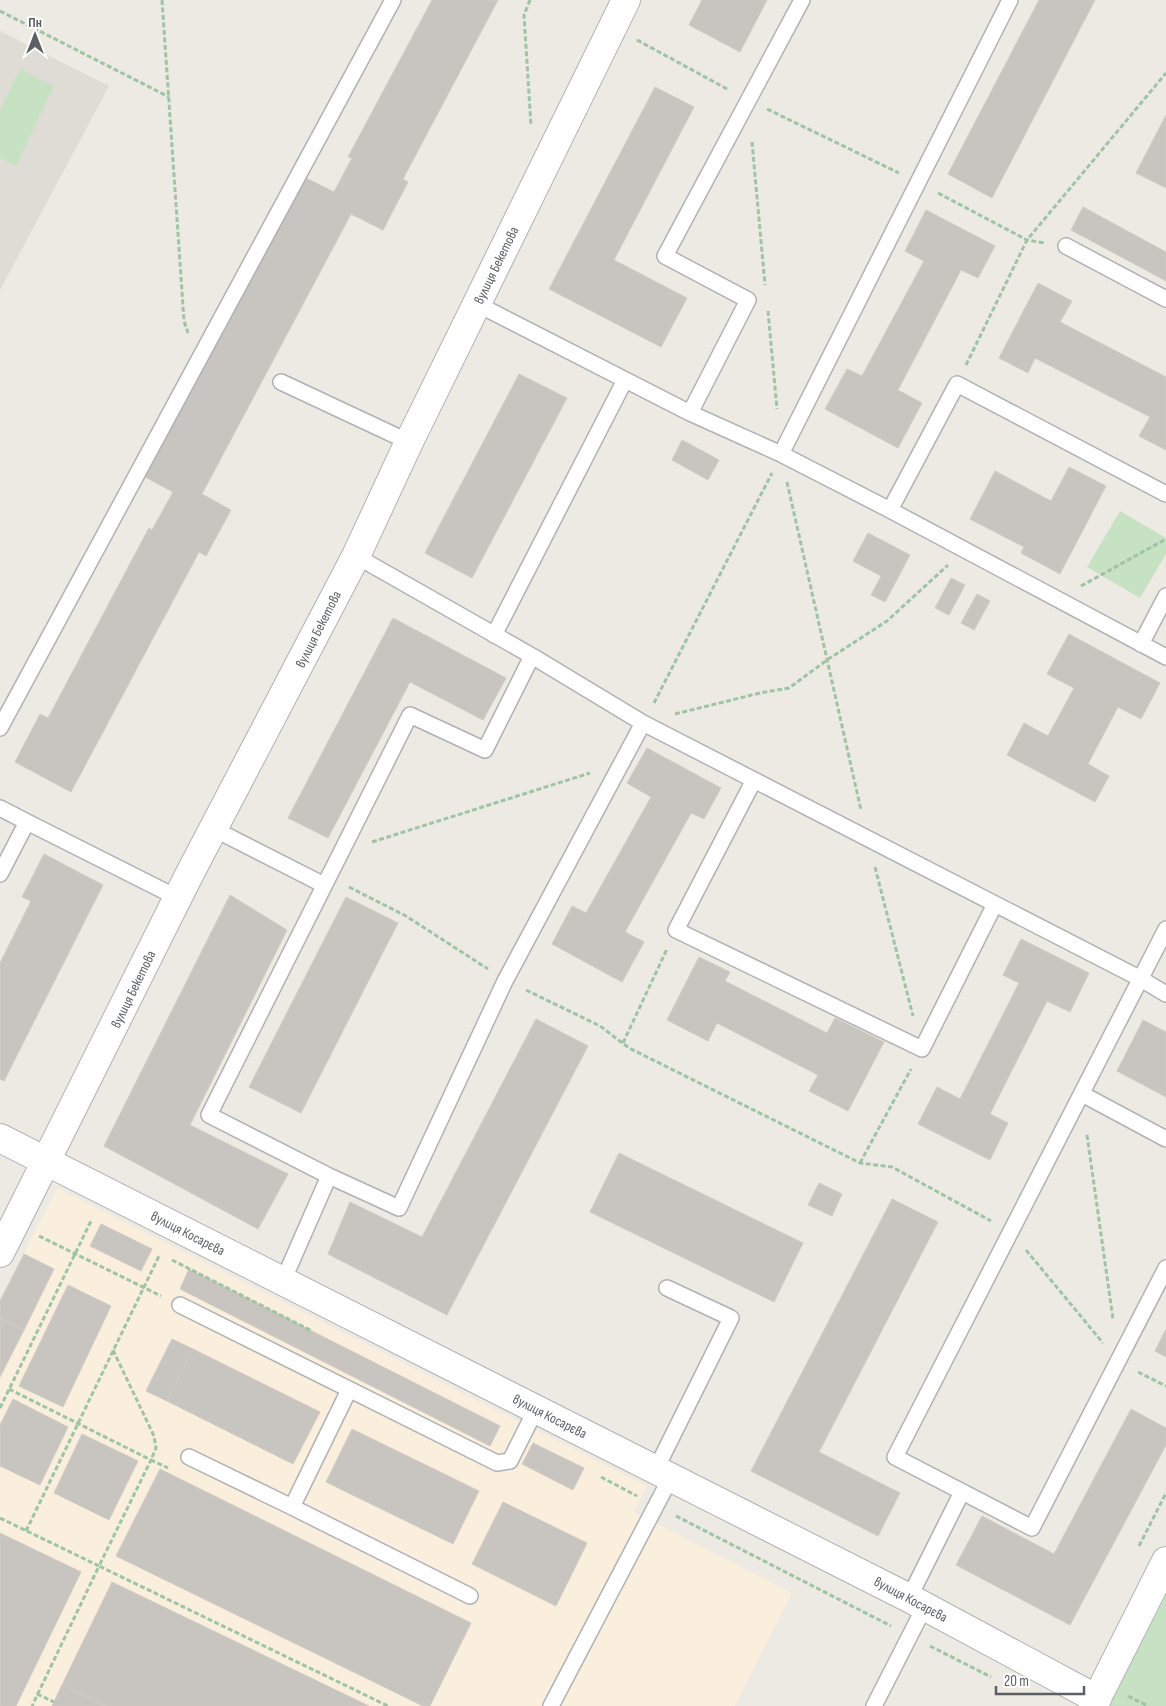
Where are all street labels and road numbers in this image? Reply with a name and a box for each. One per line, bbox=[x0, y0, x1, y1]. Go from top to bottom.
street label: вулиця Бекетова bbox=[470, 224, 523, 307]
street label: вулиця Бекетова bbox=[292, 588, 345, 671]
street label: вулиця Бекетова bbox=[107, 948, 160, 1031]
street label: вулиця Косарєва bbox=[148, 1208, 228, 1259]
street label: вулиця Косарєва bbox=[510, 1391, 590, 1442]
street label: вулиця Косарєва bbox=[871, 1573, 950, 1626]

